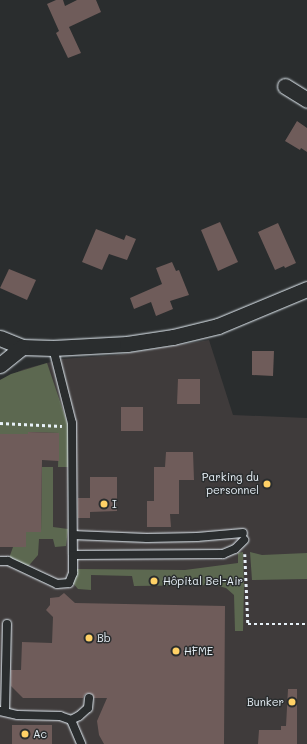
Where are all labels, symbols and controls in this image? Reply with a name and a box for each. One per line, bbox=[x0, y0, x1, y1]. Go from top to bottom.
place label: Parking du personnel bbox=[202, 471, 259, 497]
marker: Parking du personnel bbox=[262, 479, 272, 489]
place label: I bbox=[112, 497, 117, 511]
marker: I bbox=[99, 499, 109, 509]
place label: Hôpital Bel-Air bbox=[163, 574, 243, 588]
marker: Hôpital Bel-Air bbox=[148, 575, 160, 587]
place label: Bb bbox=[97, 631, 111, 645]
marker: Bb bbox=[84, 633, 94, 643]
place label: HFME bbox=[184, 644, 213, 658]
marker: HFME bbox=[171, 646, 181, 656]
place label: Bunker bbox=[247, 695, 284, 709]
marker: Bunker bbox=[287, 697, 297, 707]
place label: Ac bbox=[33, 727, 47, 741]
marker: Ac bbox=[20, 729, 30, 739]

